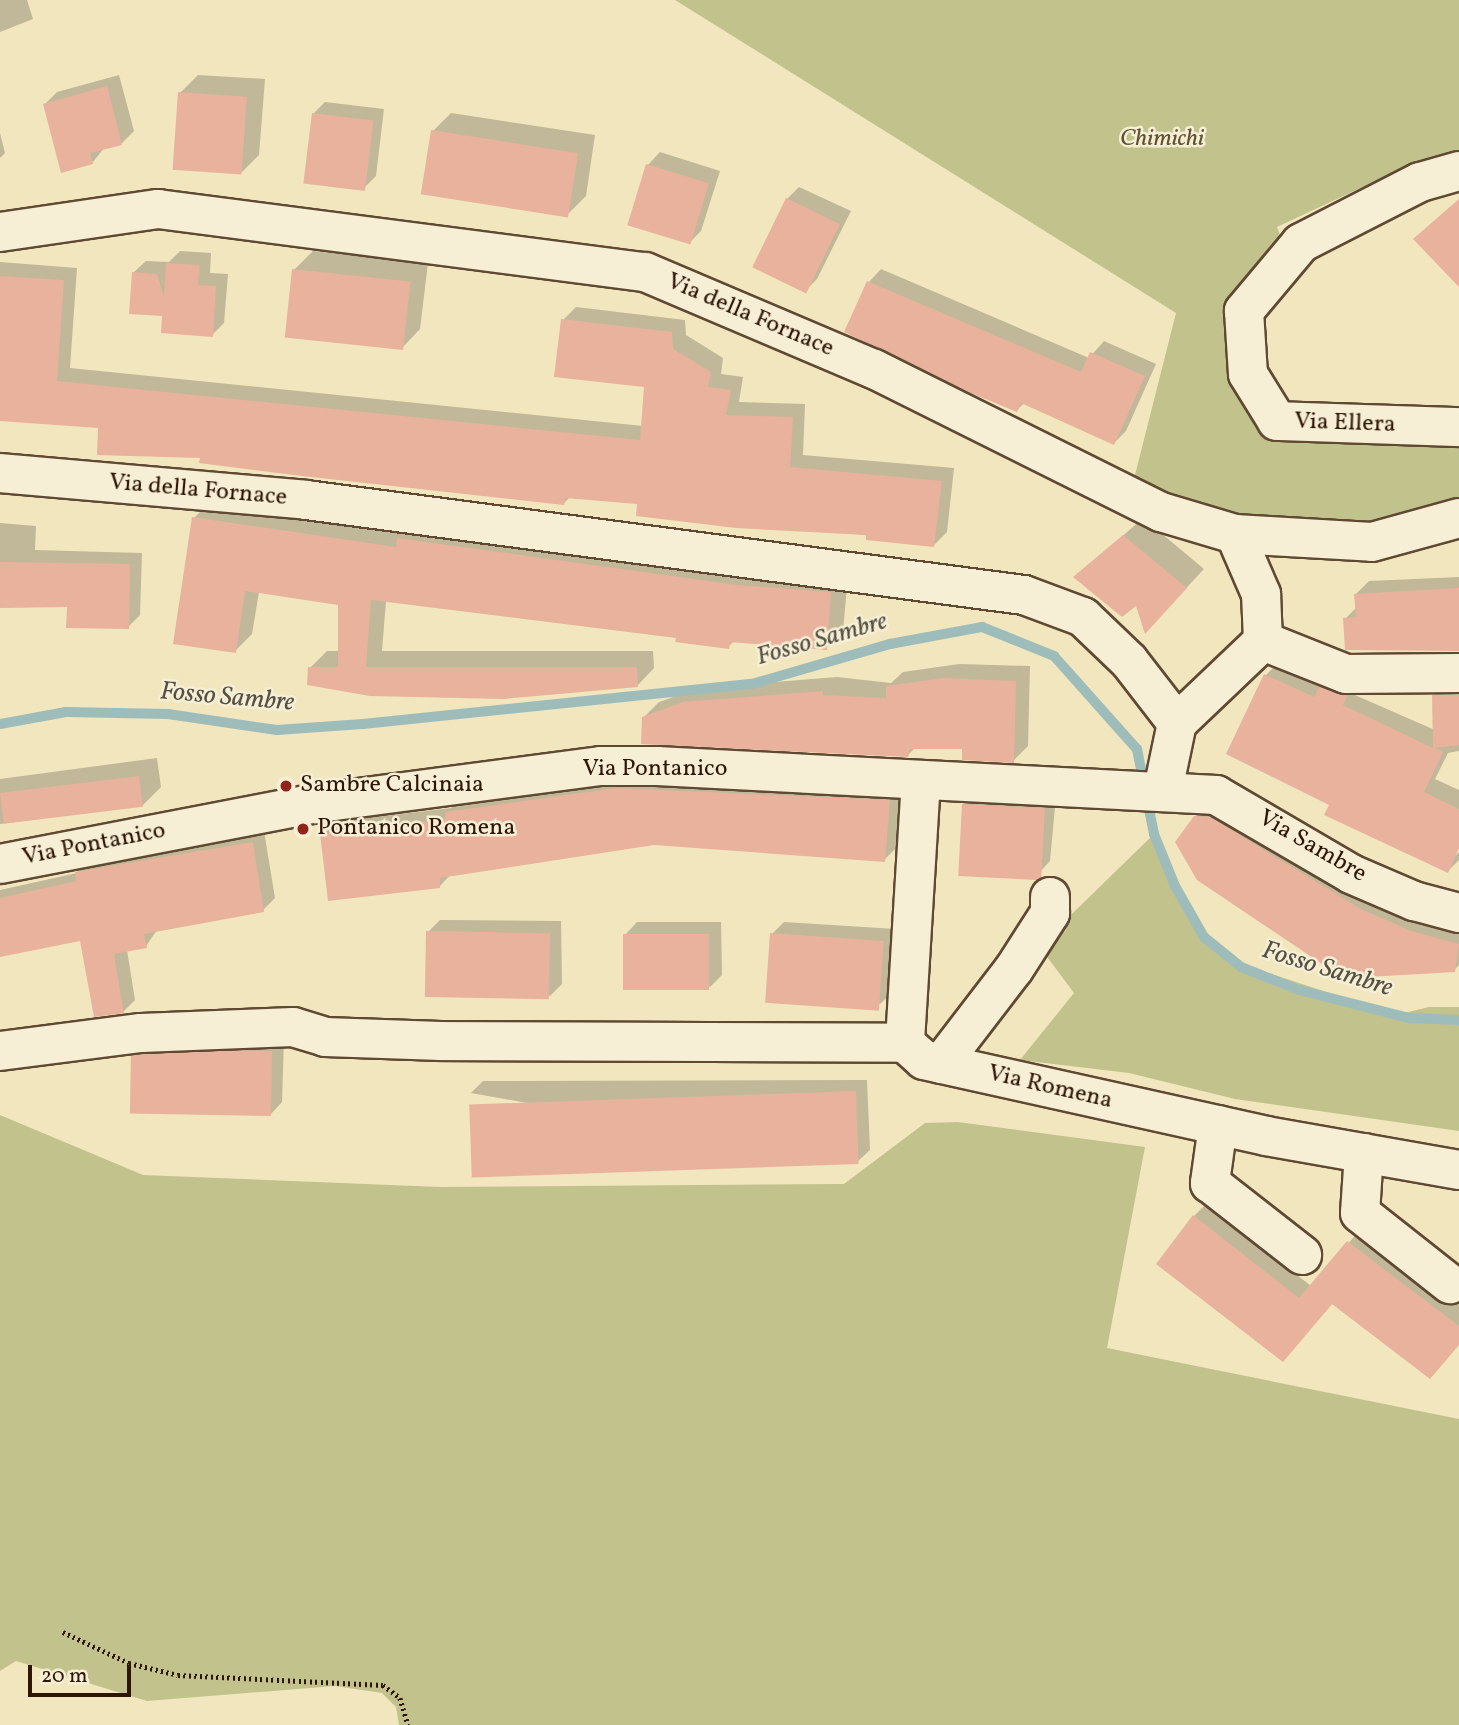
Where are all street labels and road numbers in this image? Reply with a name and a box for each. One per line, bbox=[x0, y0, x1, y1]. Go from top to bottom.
street label: Via della Fornace bbox=[662, 268, 838, 364]
street label: Via Ellera bbox=[1294, 408, 1396, 440]
street label: Via della Fornace bbox=[108, 469, 288, 513]
street label: Via Pontanico bbox=[582, 756, 728, 784]
street label: Via Sambre bbox=[1253, 804, 1371, 890]
street label: Via Pontanico bbox=[20, 817, 168, 873]
street label: Via Romena bbox=[985, 1060, 1115, 1116]

